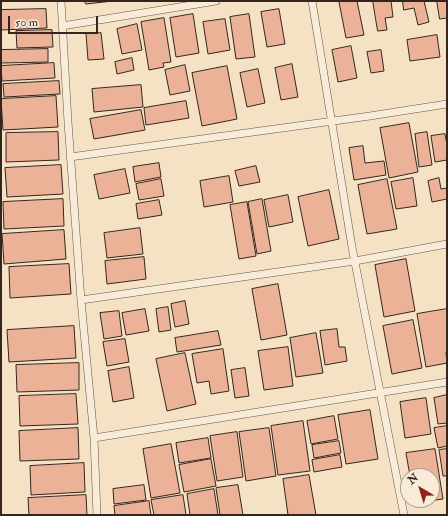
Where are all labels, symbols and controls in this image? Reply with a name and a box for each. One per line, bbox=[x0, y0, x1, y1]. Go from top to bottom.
scale bar bbox=[10, 8, 100, 34]
text: 50 m bbox=[15, 15, 38, 30]
north arrow bbox=[400, 468, 440, 508]
text: N bbox=[405, 471, 421, 487]

